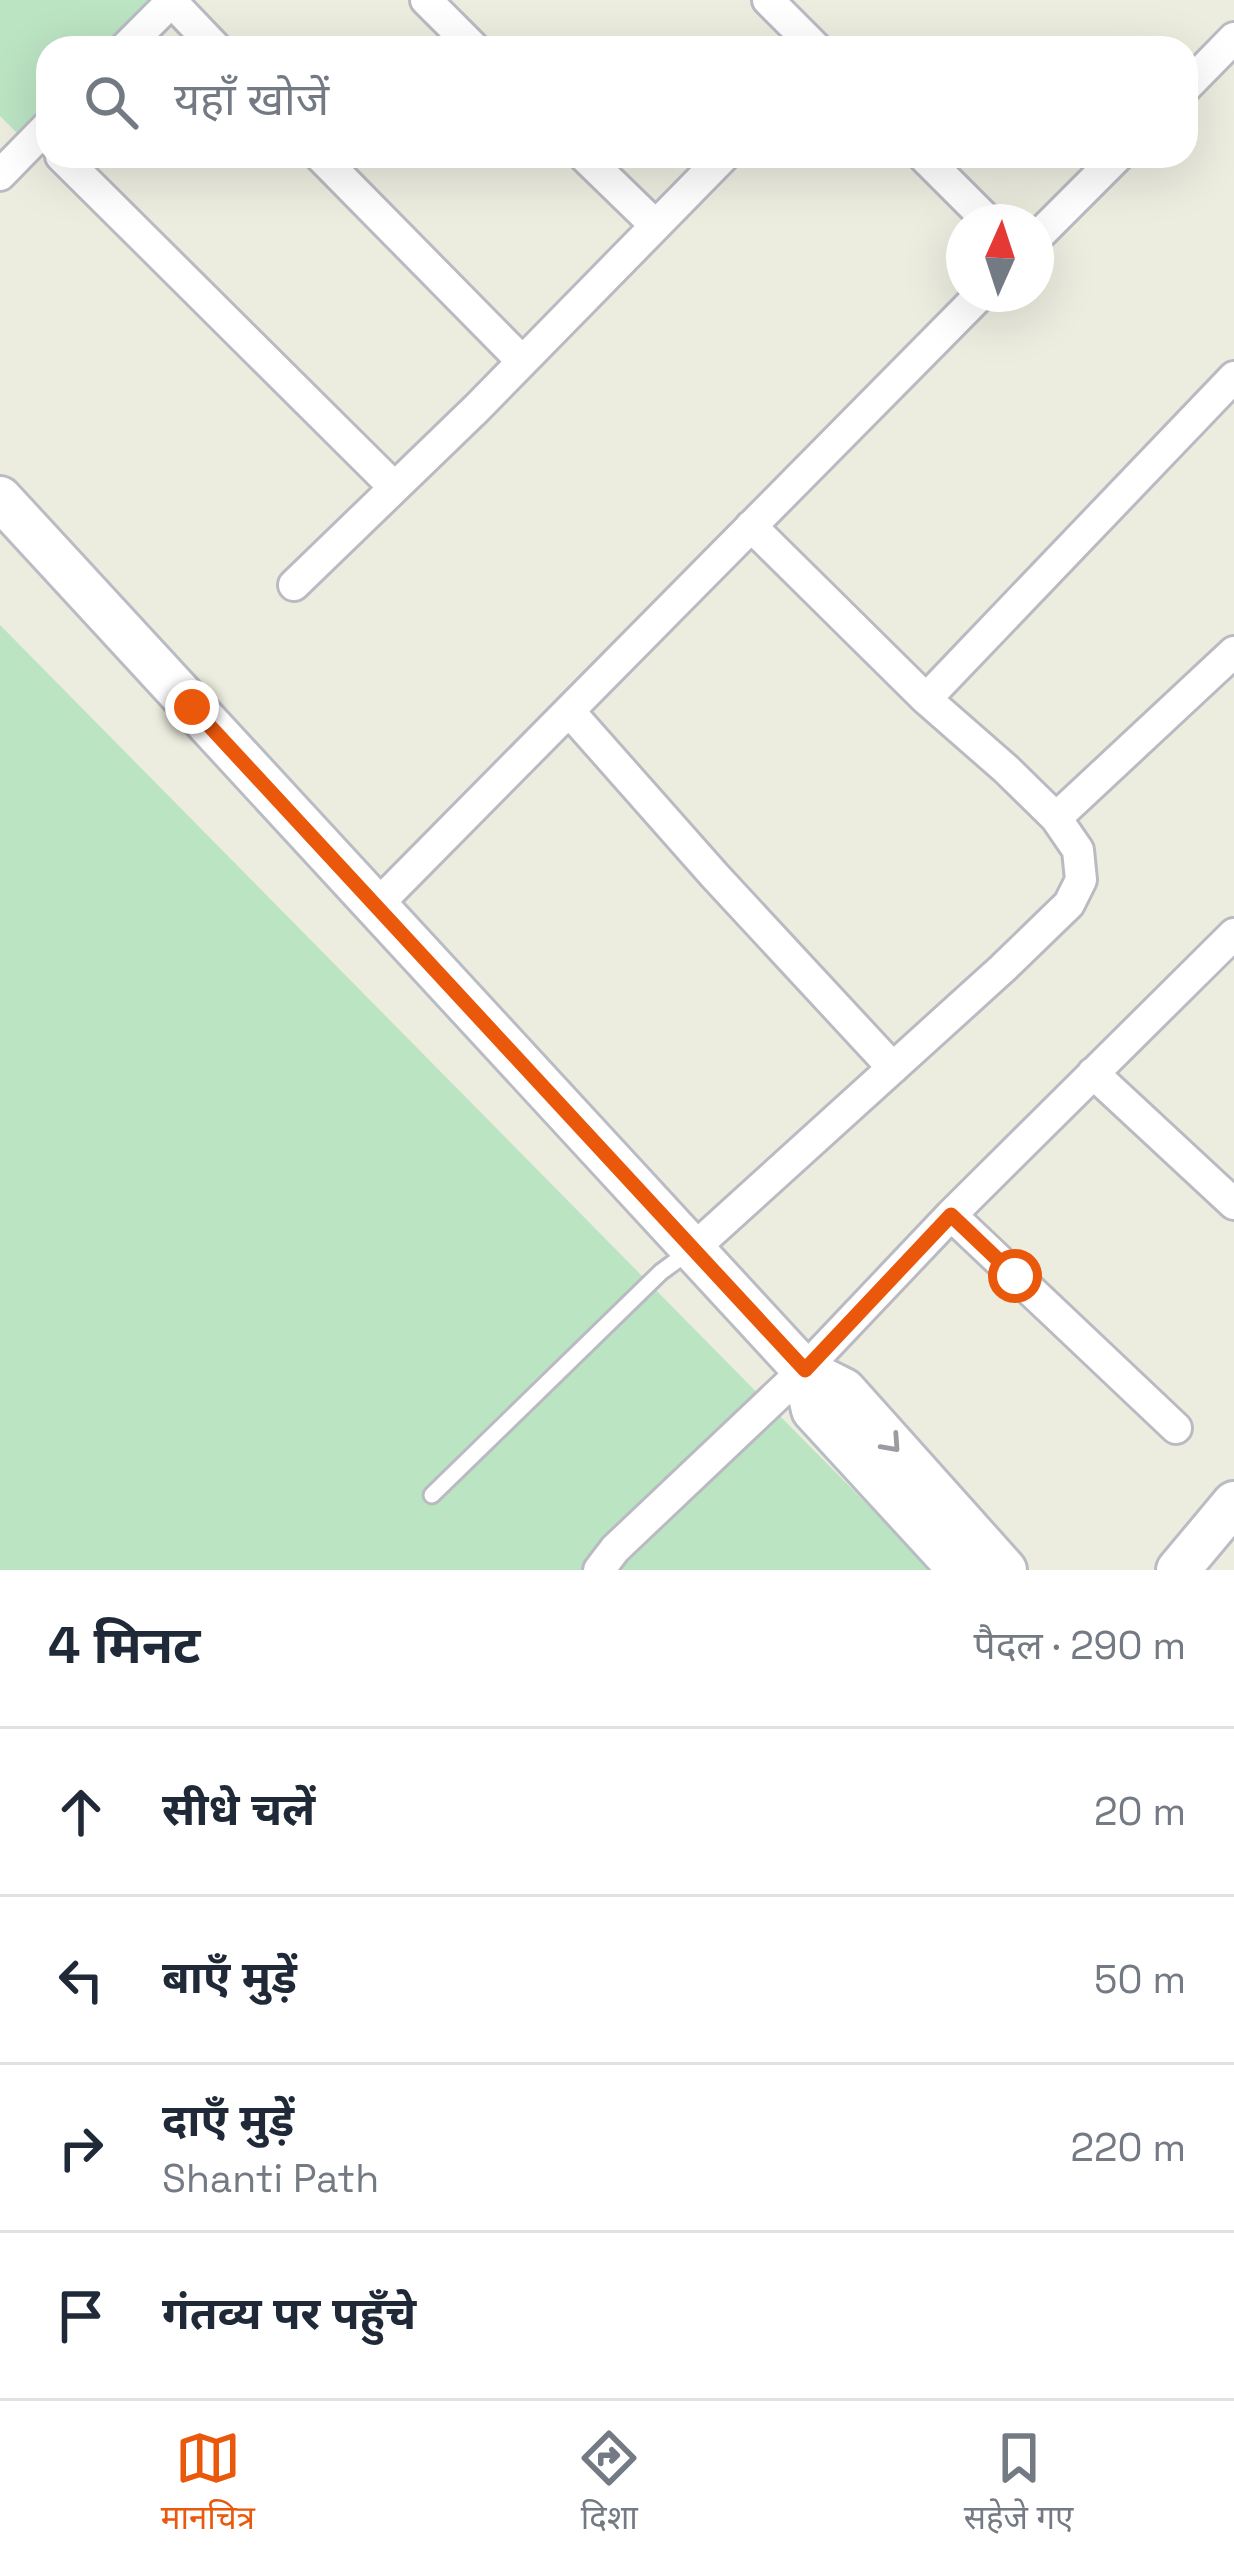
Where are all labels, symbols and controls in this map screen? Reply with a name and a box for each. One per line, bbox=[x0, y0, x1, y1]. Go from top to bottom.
search box bbox=[36, 36, 1198, 168]
icon: search bbox=[78, 69, 144, 135]
text: यहाँ खोजें bbox=[174, 71, 329, 128]
north arrow bbox=[946, 204, 1054, 312]
route end bbox=[165, 680, 219, 734]
route start bbox=[988, 1249, 1042, 1303]
one-way arrow bbox=[878, 1430, 899, 1452]
text: 4 मिनट bbox=[48, 1613, 200, 1678]
text: पैदल · 290 m bbox=[974, 1621, 1186, 1670]
icon: ahead bbox=[48, 1779, 114, 1845]
text: सीधे चलें bbox=[162, 1781, 315, 1838]
text: 20 m bbox=[1094, 1787, 1186, 1836]
icon: left bbox=[48, 1947, 114, 2013]
text: बाएँ मुड़ें bbox=[162, 1949, 297, 2006]
text: 50 m bbox=[1094, 1955, 1186, 2004]
text: दाएँ मुड़ें bbox=[162, 2092, 294, 2149]
icon: right bbox=[48, 2115, 114, 2181]
text: 220 m bbox=[1070, 2123, 1186, 2172]
text: Shanti Path bbox=[162, 2154, 379, 2203]
icon: arrive bbox=[48, 2283, 114, 2349]
text: गंतव्य पर पहुँचे bbox=[162, 2285, 416, 2342]
tab: मानचित्र bbox=[161, 2425, 255, 2542]
tab: दिशा bbox=[576, 2425, 642, 2542]
tab: सहेजे गए bbox=[964, 2425, 1073, 2542]

